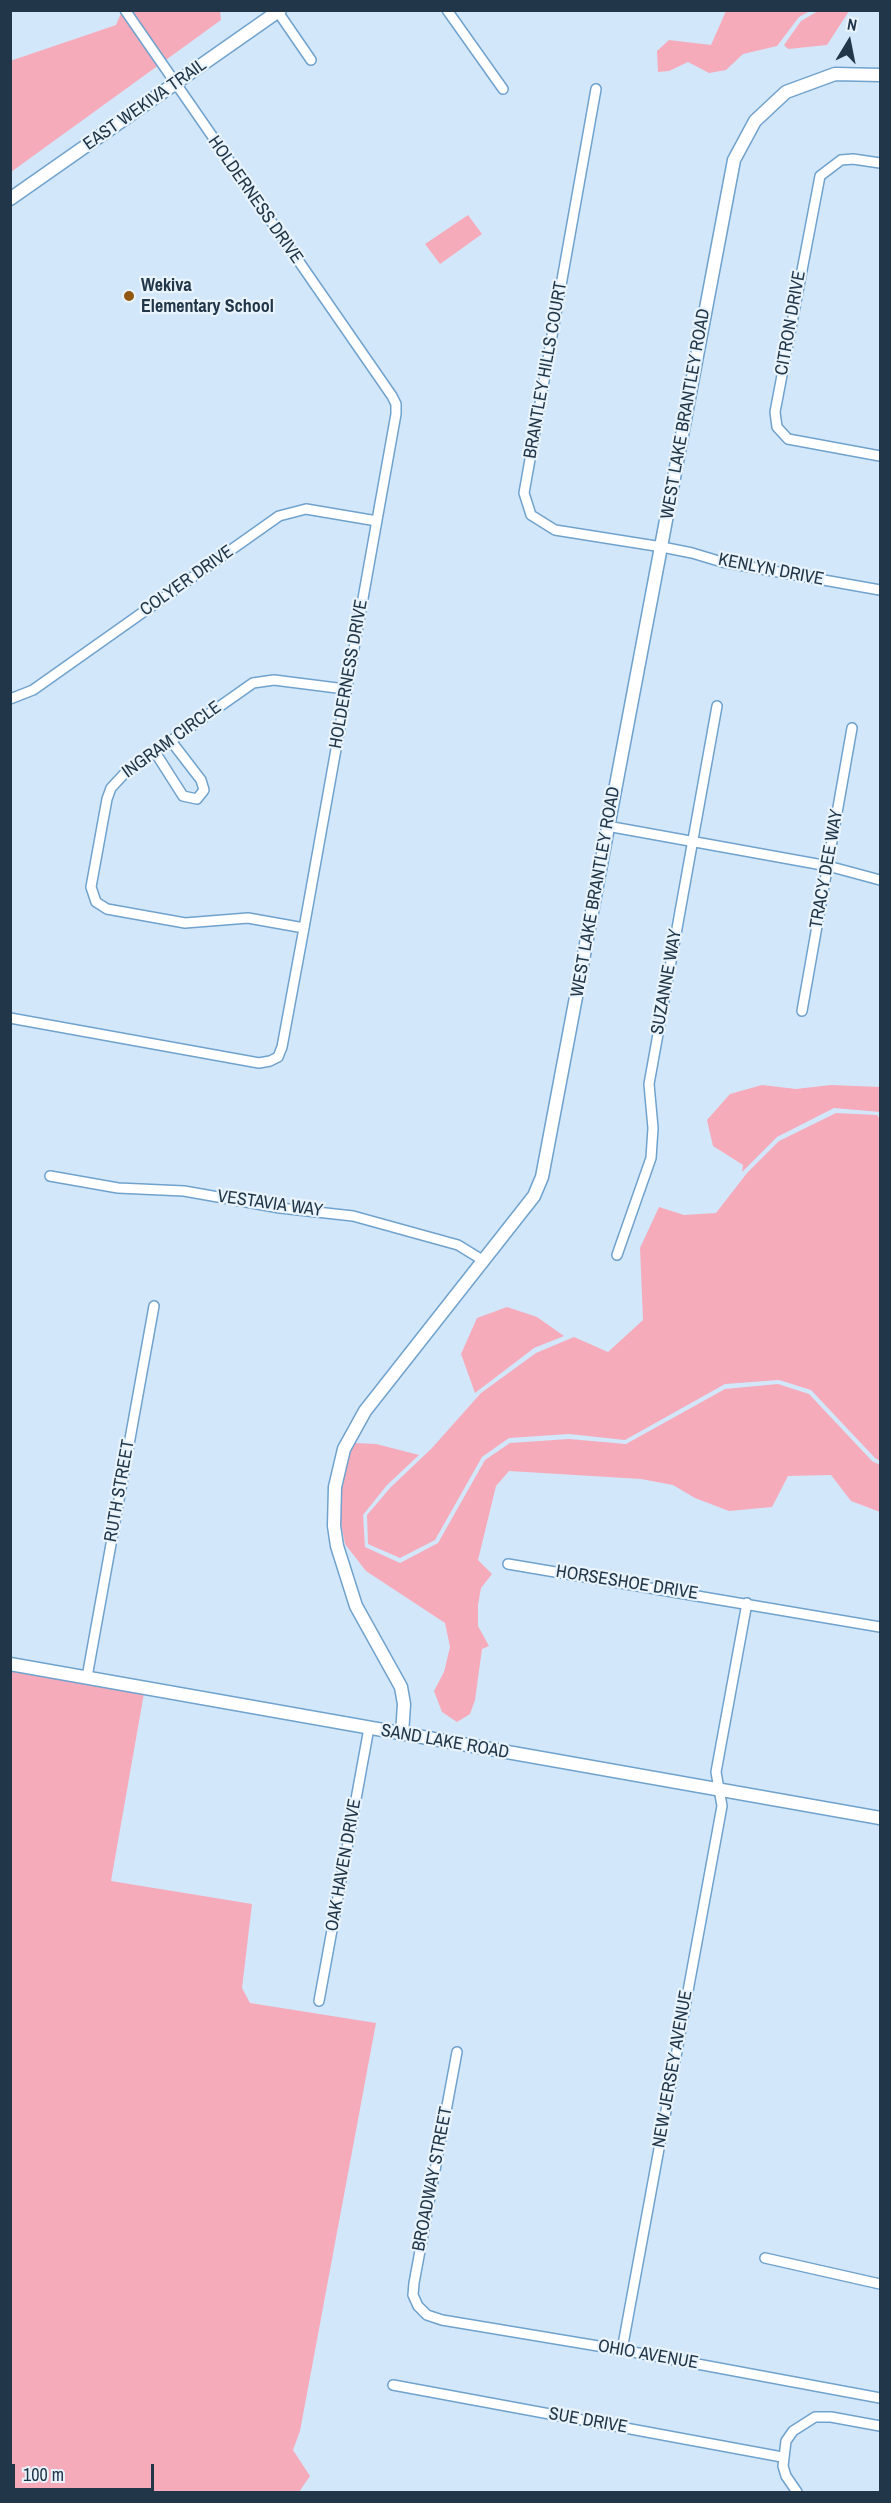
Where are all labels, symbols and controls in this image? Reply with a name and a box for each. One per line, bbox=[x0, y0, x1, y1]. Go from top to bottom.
north arrow bbox=[819, 12, 879, 72]
text: N bbox=[846, 13, 859, 36]
street label: EAST WEKIVA TRAIL bbox=[79, 55, 211, 155]
street label: HOLDERNESS DRIVE bbox=[203, 132, 307, 268]
street label: CITRON DRIVE bbox=[771, 269, 811, 377]
place label: Wekiva Elementary School bbox=[141, 275, 274, 318]
street label: BRANTLEY HILLS COURT bbox=[520, 280, 572, 460]
marker: Wekiva Elementary School bbox=[122, 289, 136, 303]
street label: WEST LAKE BRANTLEY ROAD bbox=[657, 307, 715, 521]
street label: COLYER DRIVE bbox=[136, 541, 238, 621]
street label: KENLYN DRIVE bbox=[716, 549, 826, 591]
street label: HOLDERNESS DRIVE bbox=[325, 598, 373, 750]
street label: INGRAM CIRCLE bbox=[118, 697, 226, 783]
street label: WEST LAKE BRANTLEY ROAD bbox=[567, 785, 625, 999]
street label: TRACY DEE WAY bbox=[806, 808, 848, 930]
street label: SUZANNE WAY bbox=[647, 928, 687, 1036]
street label: VESTAVIA WAY bbox=[216, 1186, 324, 1222]
street label: RUTH STREET bbox=[100, 1438, 140, 1544]
street label: HORSESHOE DRIVE bbox=[554, 1561, 700, 1605]
street label: SAND LAKE ROAD bbox=[379, 1720, 511, 1764]
street label: OAK HAVEN DRIVE bbox=[322, 1797, 366, 1933]
street label: NEW JERSEY AVENUE bbox=[649, 1988, 697, 2150]
street label: BROADWAY STREET bbox=[408, 2105, 458, 2253]
street label: OHIO AVENUE bbox=[596, 2336, 700, 2374]
street label: SUE DRIVE bbox=[547, 2403, 629, 2439]
scale bar bbox=[15, 2452, 158, 2490]
text: 100 m bbox=[23, 2462, 64, 2487]

